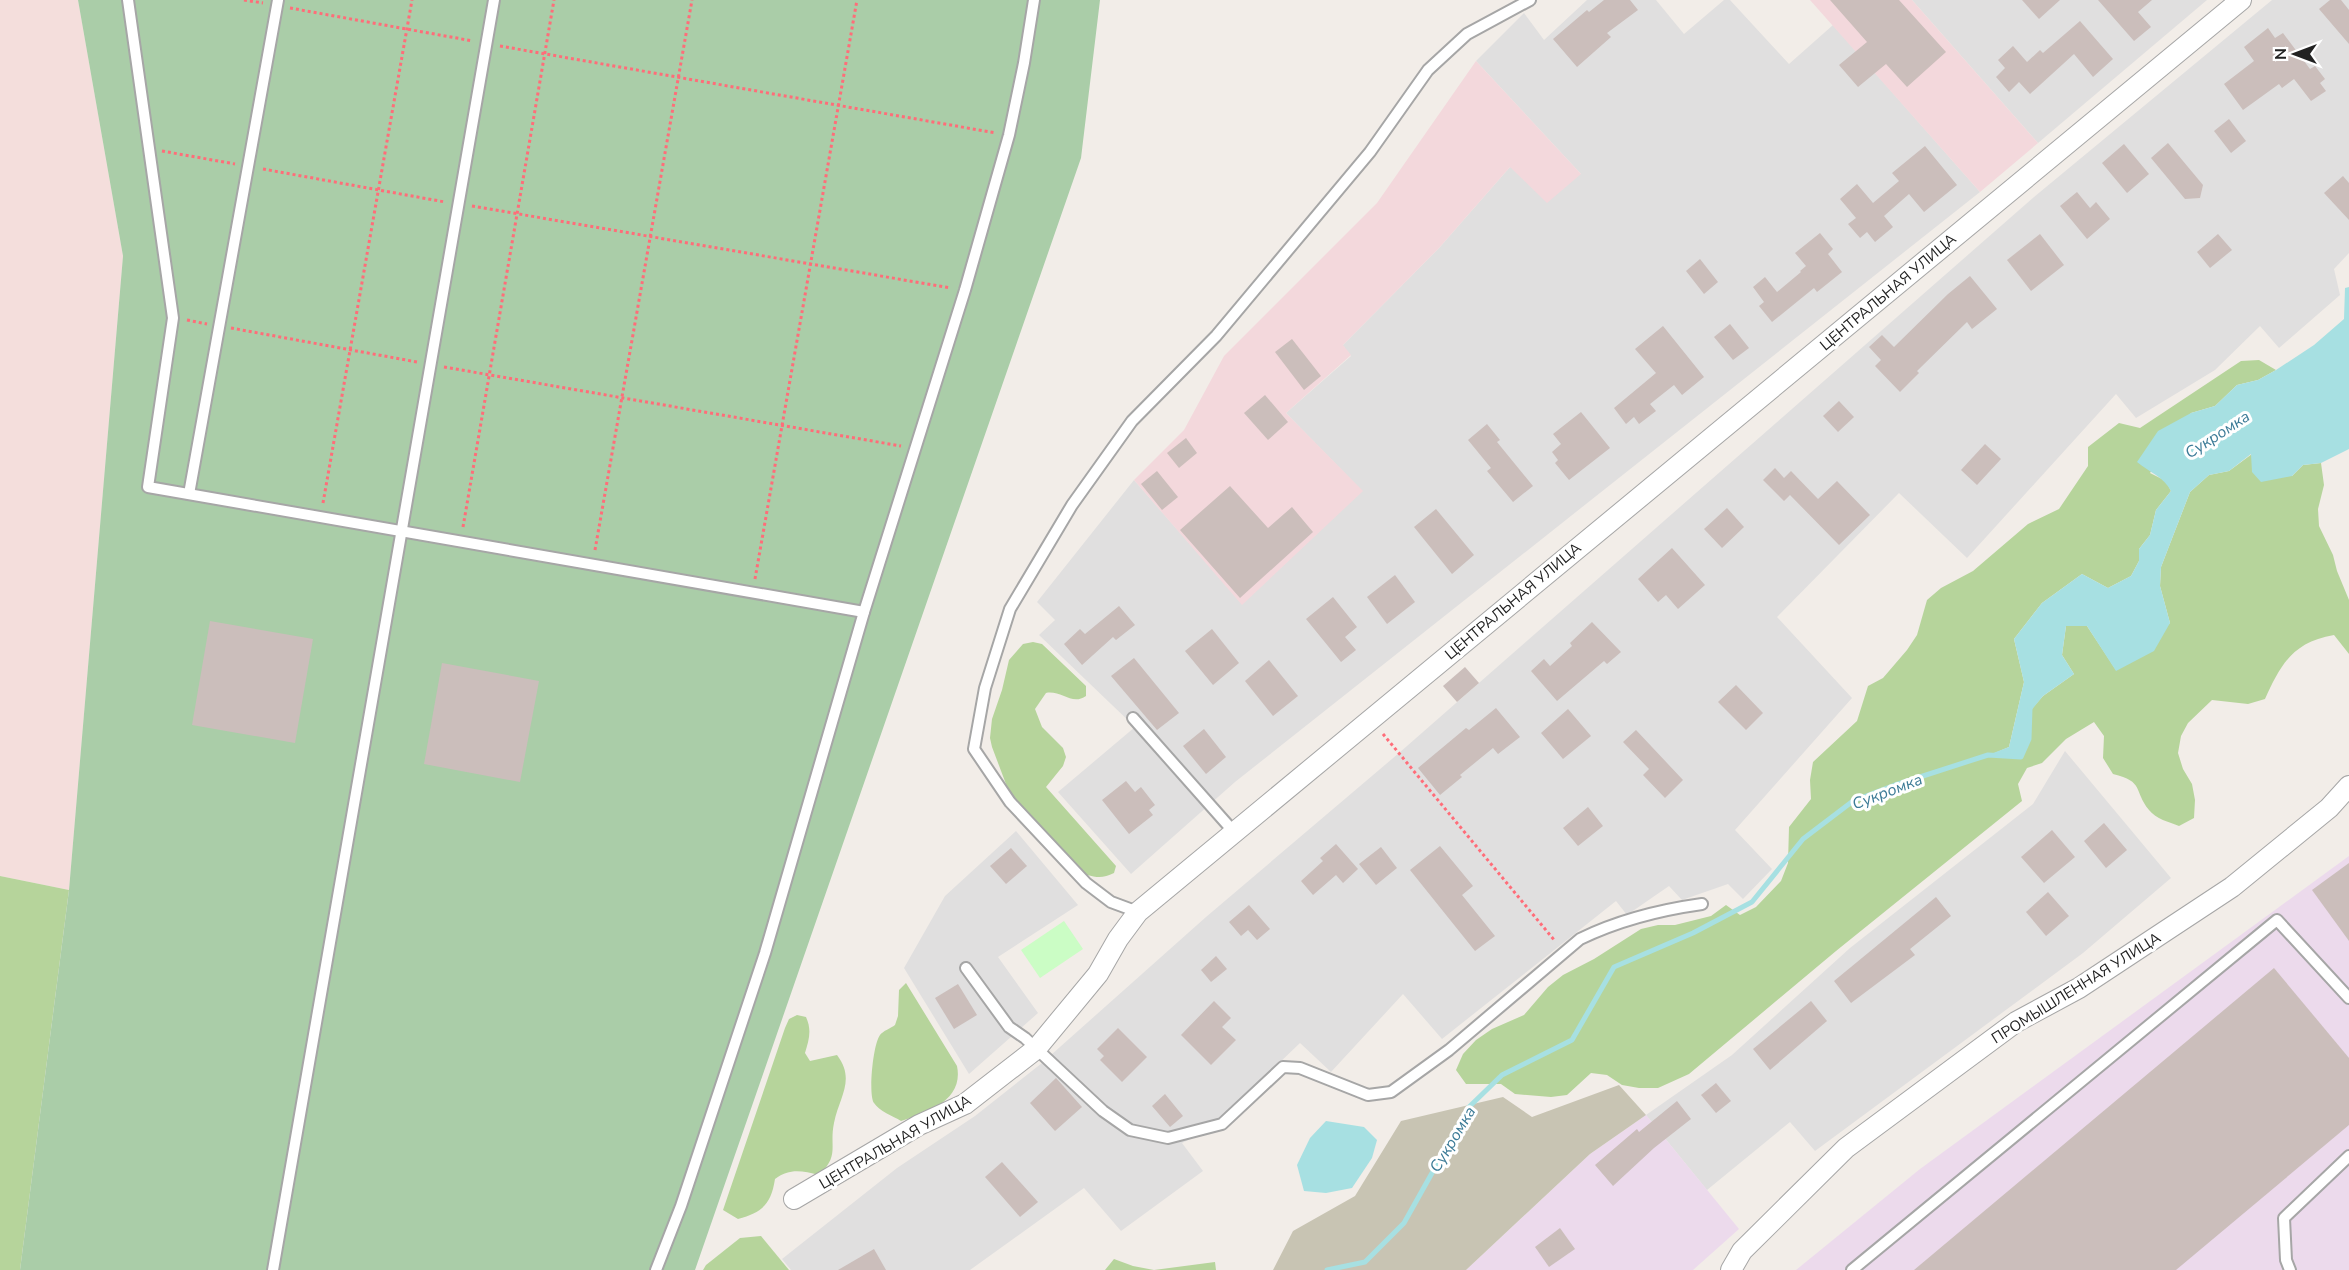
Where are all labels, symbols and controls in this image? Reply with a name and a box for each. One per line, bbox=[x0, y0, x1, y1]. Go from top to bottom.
north arrow bbox=[2265, 24, 2325, 84]
text: N bbox=[2270, 48, 2292, 60]
street label: ЦЕНТРАЛЬНАЯ УЛИЦА bbox=[1816, 229, 1960, 355]
water label: Сукромка bbox=[2181, 406, 2254, 464]
street label: ЦЕНТРАЛЬНАЯ УЛИЦА bbox=[1441, 538, 1585, 664]
water label: Сукромка bbox=[1849, 769, 1926, 815]
street label: ПРОМЫШЛЕННАЯ УЛИЦА bbox=[1988, 928, 2164, 1048]
street label: ЦЕНТРАЛЬНАЯ УЛИЦА bbox=[815, 1090, 975, 1194]
water label: Сукромка bbox=[1425, 1102, 1481, 1177]

